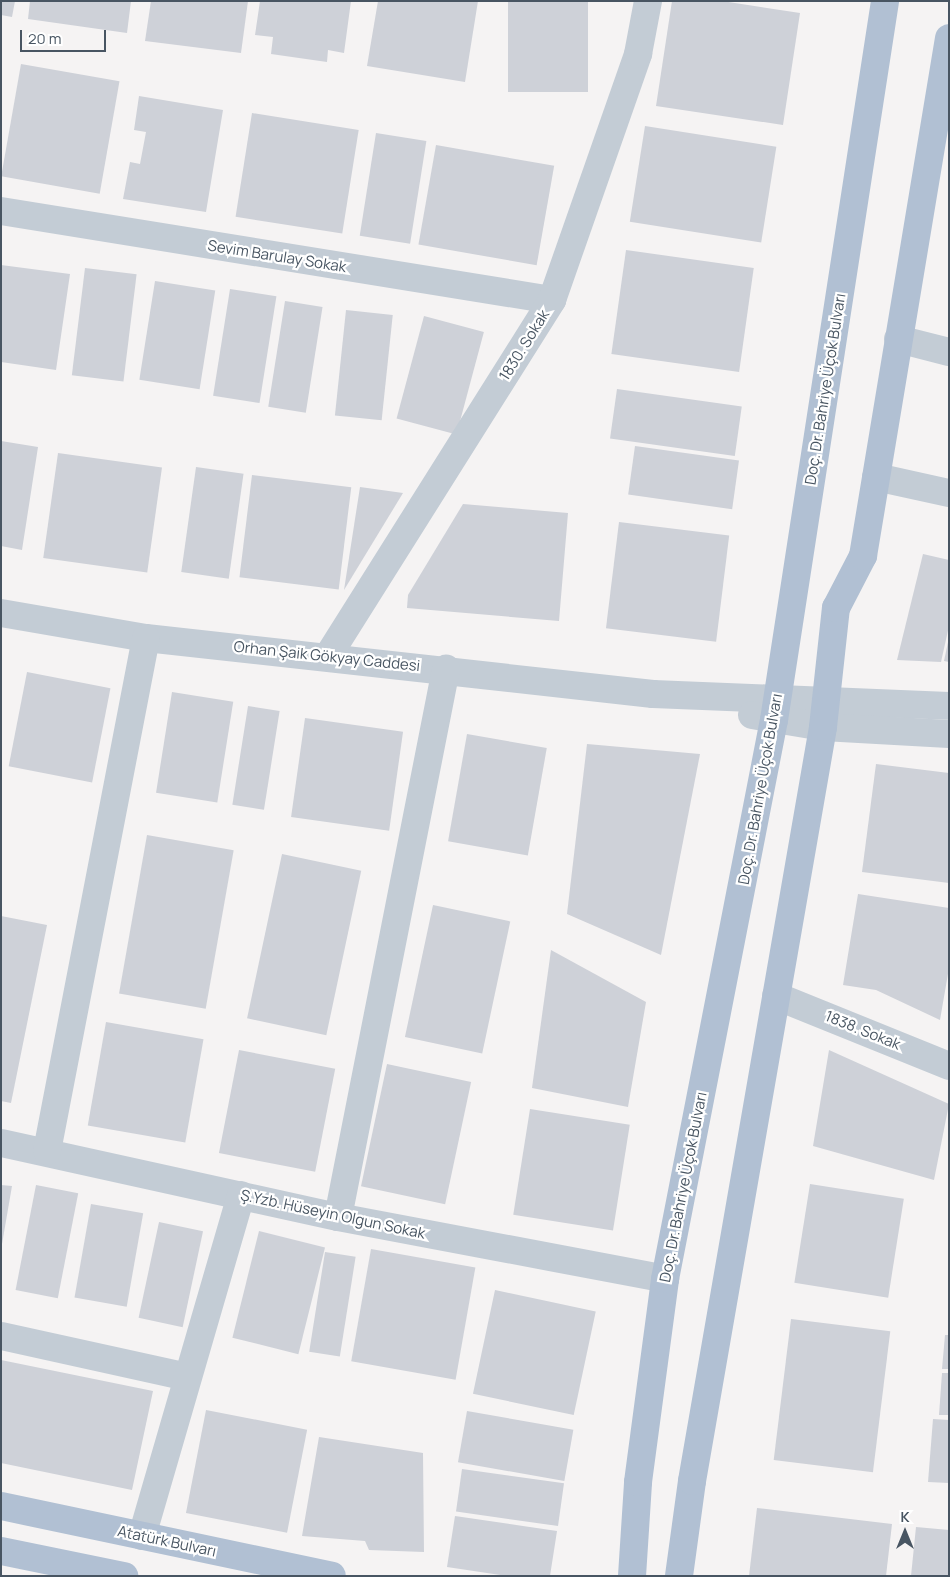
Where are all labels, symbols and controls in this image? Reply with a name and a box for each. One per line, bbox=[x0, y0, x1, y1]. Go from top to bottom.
scale bar bbox=[22, 20, 109, 52]
text: 20 m bbox=[28, 28, 61, 49]
street label: Sevim Barulay Sokak bbox=[206, 236, 348, 276]
street label: Doç. Dr. Bahriye Üçok Bulvarı bbox=[801, 292, 849, 486]
street label: 1830. Sokak bbox=[495, 306, 553, 384]
street label: Orhan Şaik Gökyay Caddesi bbox=[233, 637, 421, 675]
street label: Doç. Dr. Bahriye Üçok Bulvarı bbox=[734, 692, 786, 886]
street label: 1838. Sokak bbox=[823, 1007, 903, 1053]
street label: Doç. Dr. Bahriye Üçok Bulvarı bbox=[656, 1090, 710, 1284]
street label: Ş.Yzb. Hüseyin Olgun Sokak bbox=[239, 1186, 427, 1242]
north arrow bbox=[880, 1507, 930, 1557]
text: K bbox=[900, 1507, 910, 1526]
street label: Atatürk Bulvarı bbox=[116, 1522, 218, 1560]

